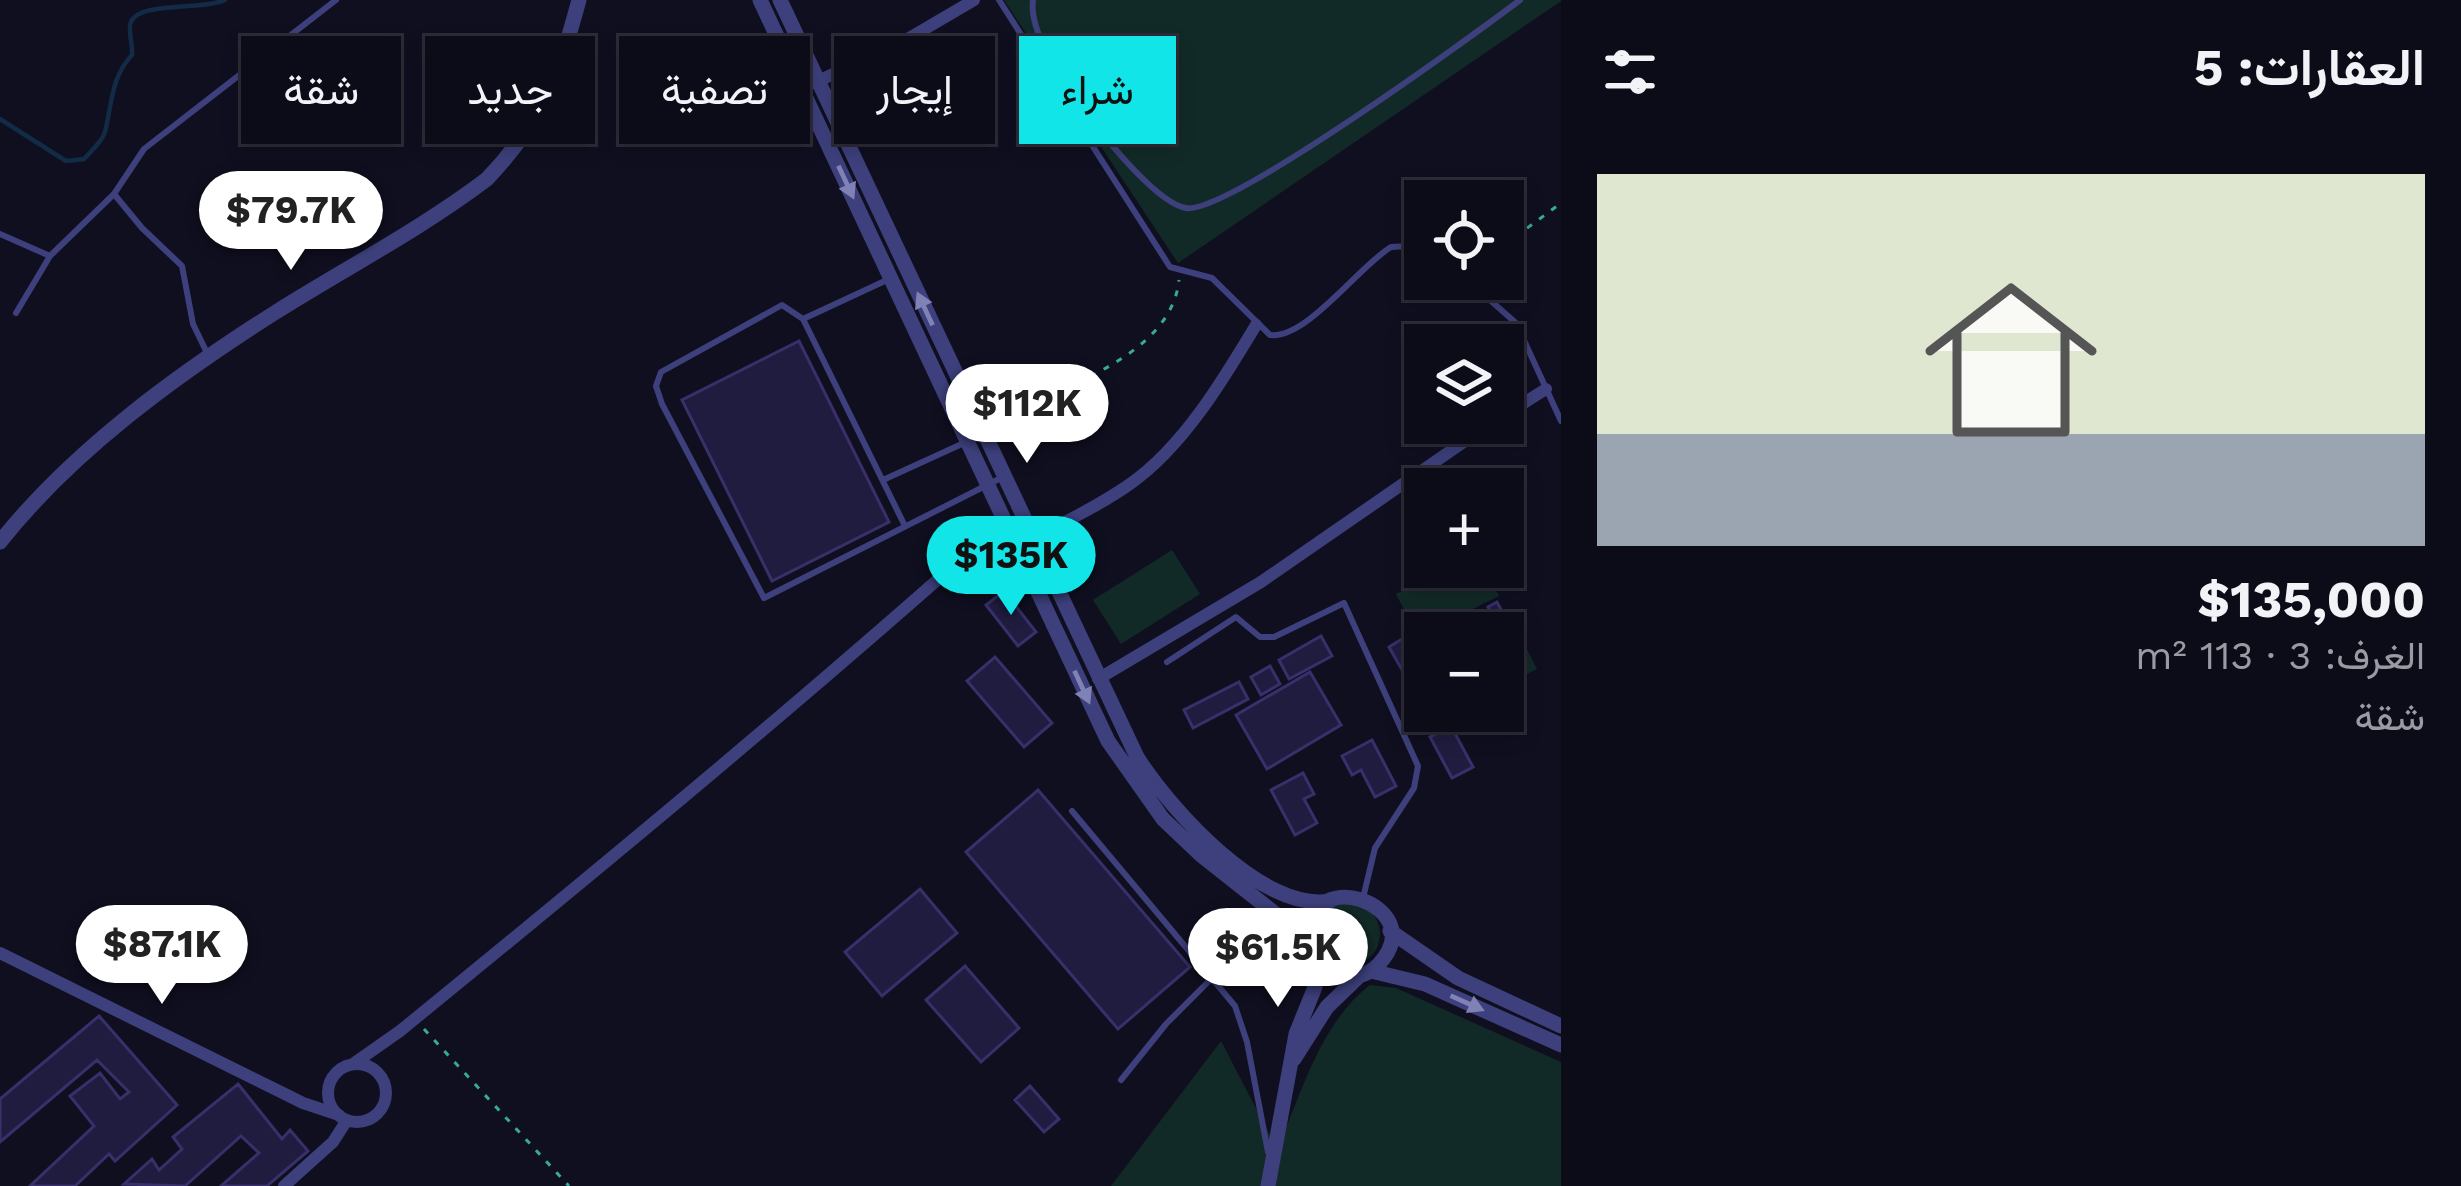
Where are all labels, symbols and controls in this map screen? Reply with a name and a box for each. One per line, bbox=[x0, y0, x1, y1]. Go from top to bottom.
chip: شقة bbox=[241, 36, 401, 144]
chip: جديد bbox=[425, 36, 595, 144]
chip: تصفية bbox=[619, 36, 810, 144]
chip: إيجار bbox=[834, 36, 995, 144]
chip: شراء bbox=[1019, 36, 1176, 144]
text: العقارات: 5 bbox=[2194, 38, 2425, 97]
icon: filters bbox=[1597, 39, 1663, 105]
one-way arrow bbox=[836, 165, 856, 200]
pin: $79.7K bbox=[193, 171, 389, 273]
map controls bbox=[1404, 180, 1524, 732]
button: locate bbox=[1404, 180, 1524, 300]
text: $79.7K bbox=[226, 187, 356, 232]
icon: home bbox=[1903, 252, 2119, 468]
one-way arrow bbox=[915, 291, 935, 326]
button: layers bbox=[1404, 324, 1524, 444]
pin: $112K bbox=[943, 364, 1111, 466]
text: $112K bbox=[973, 380, 1081, 425]
button: + bbox=[1404, 468, 1524, 588]
pin: $135K bbox=[927, 516, 1095, 618]
text: $135K bbox=[954, 532, 1068, 577]
text: $135,000 bbox=[2198, 570, 2425, 629]
button: − bbox=[1404, 612, 1524, 732]
text: الغرف: 3 · 113 m² bbox=[2135, 633, 2425, 678]
one-way arrow bbox=[1073, 670, 1093, 705]
text: شقة bbox=[2355, 694, 2425, 739]
pin: $87.1K bbox=[64, 905, 260, 1007]
pin: $61.5K bbox=[1180, 908, 1376, 1010]
text: $87.1K bbox=[103, 921, 221, 966]
text: $61.5K bbox=[1215, 924, 1341, 969]
one-way arrow bbox=[1450, 994, 1485, 1014]

